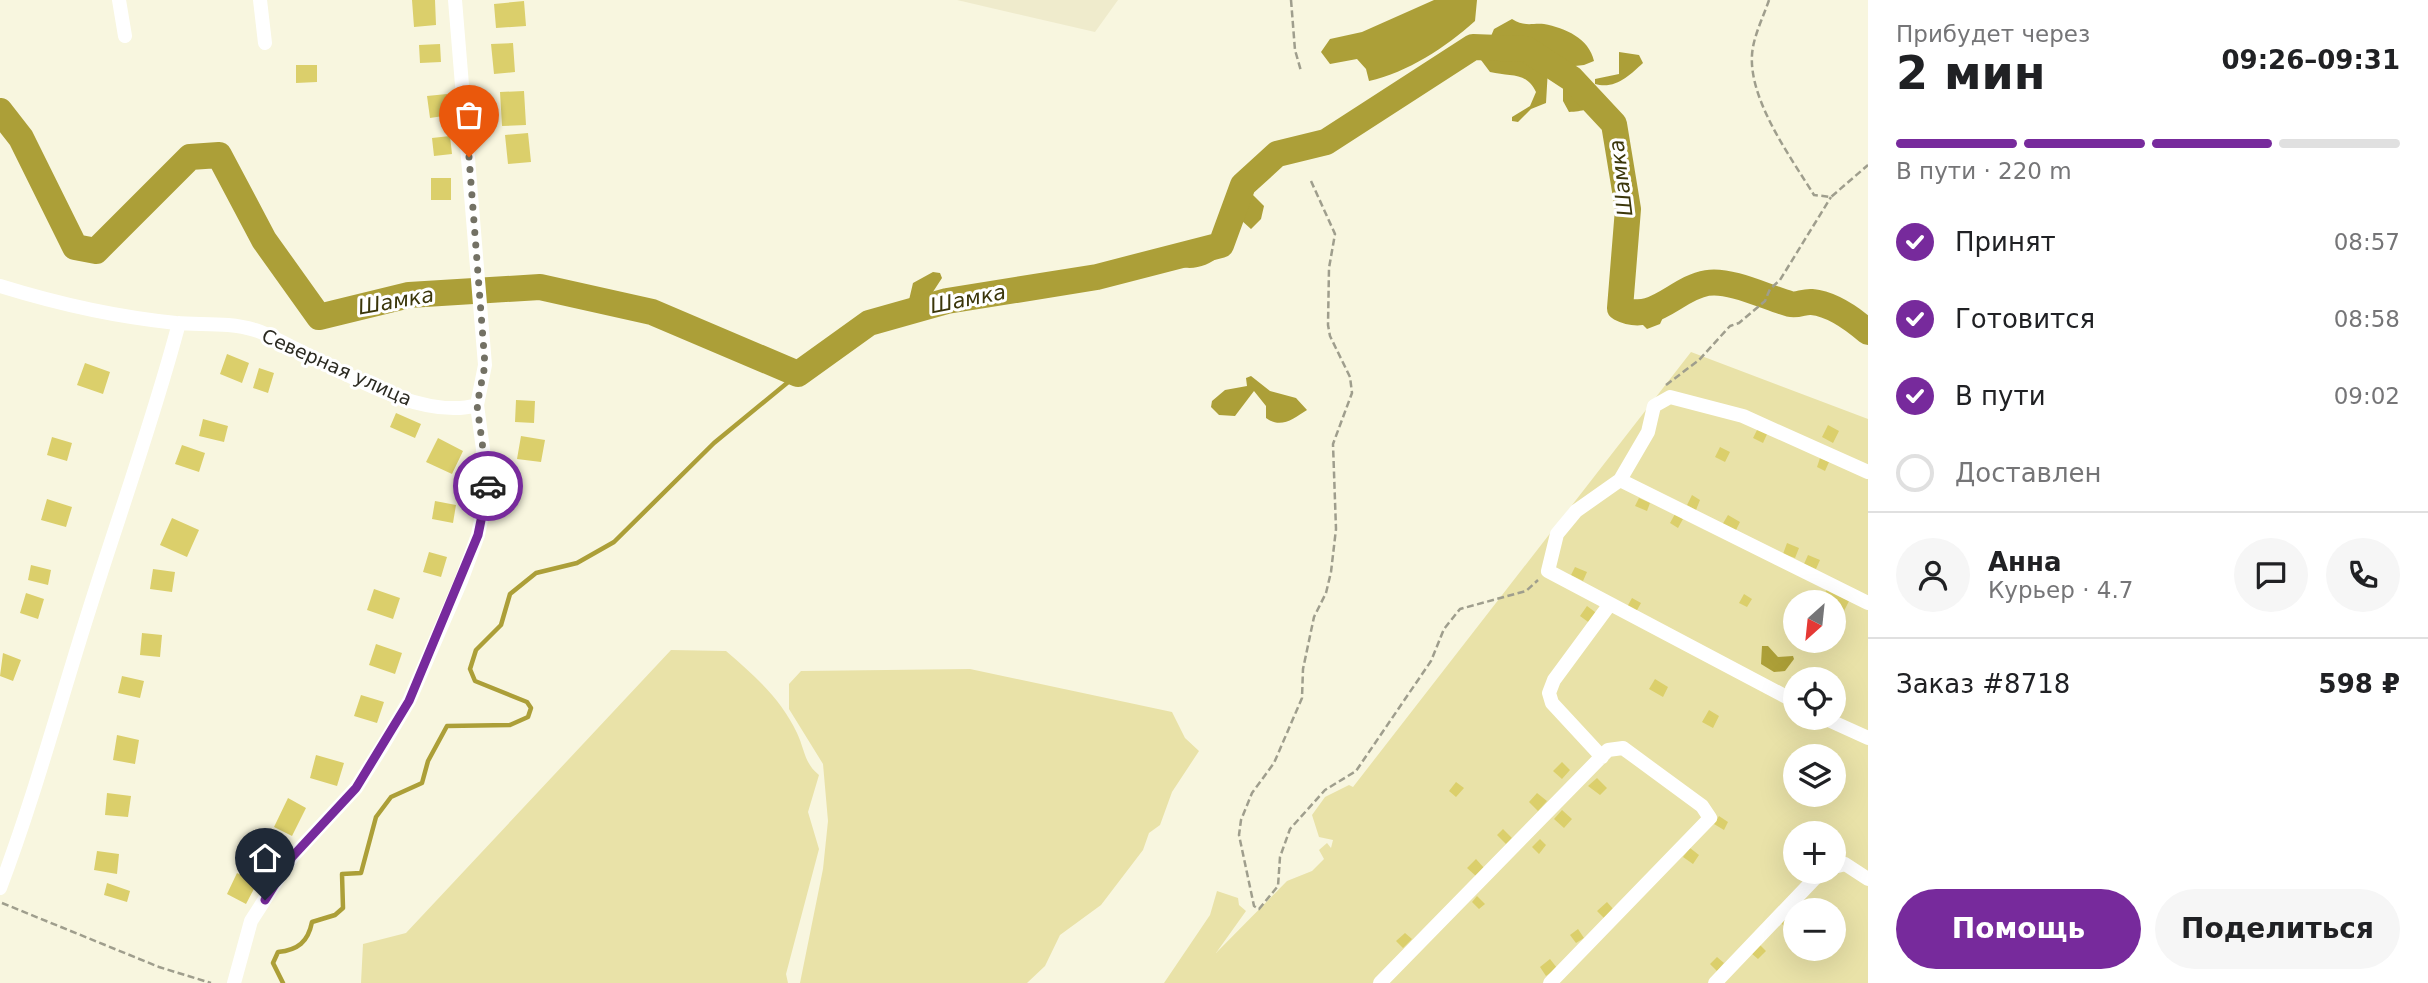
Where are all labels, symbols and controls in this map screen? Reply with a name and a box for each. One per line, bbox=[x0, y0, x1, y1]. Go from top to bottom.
text: Прибудет через bbox=[1896, 21, 2090, 47]
text: 09:26–09:31 bbox=[2221, 45, 2400, 75]
text: 2 мин bbox=[1896, 46, 2046, 100]
pin bbox=[439, 85, 499, 157]
icon: bag bbox=[450, 96, 488, 134]
water label: Шамка bbox=[1604, 138, 1638, 218]
text: В пути · 220 m bbox=[1896, 158, 2072, 184]
icon: check bbox=[1896, 223, 1934, 261]
text: Принят bbox=[1955, 227, 2056, 257]
text: 08:57 bbox=[2334, 229, 2400, 255]
water label: Шамка bbox=[928, 280, 1008, 318]
water label: Шамка bbox=[356, 283, 436, 319]
icon: check bbox=[1896, 300, 1934, 338]
text: Готовится bbox=[1955, 304, 2095, 334]
text: 08:58 bbox=[2334, 306, 2400, 332]
street label: Северная улица bbox=[259, 324, 415, 410]
icon: check bbox=[1896, 377, 1934, 415]
text: В пути bbox=[1955, 381, 2046, 411]
text: 09:02 bbox=[2334, 383, 2400, 409]
courier bbox=[453, 451, 523, 521]
text: Доставлен bbox=[1955, 458, 2102, 488]
icon: car bbox=[469, 467, 507, 505]
button: person bbox=[1896, 538, 1970, 612]
button: chat bbox=[2234, 538, 2308, 612]
button: phone bbox=[2326, 538, 2400, 612]
text: Анна bbox=[1988, 547, 2062, 577]
text: Курьер · 4.7 bbox=[1988, 577, 2133, 603]
north arrow bbox=[1783, 590, 1846, 653]
map controls bbox=[1783, 590, 1846, 961]
button: locate bbox=[1783, 667, 1846, 730]
text: Заказ #8718 bbox=[1896, 669, 2070, 699]
text: 598 ₽ bbox=[2319, 669, 2400, 699]
button: layers bbox=[1783, 744, 1846, 807]
button: + bbox=[1783, 821, 1846, 884]
pin bbox=[235, 828, 295, 900]
icon: home bbox=[246, 839, 284, 877]
button: Помощь bbox=[1896, 889, 2141, 969]
button: Поделиться bbox=[2155, 889, 2400, 969]
button: − bbox=[1783, 898, 1846, 961]

